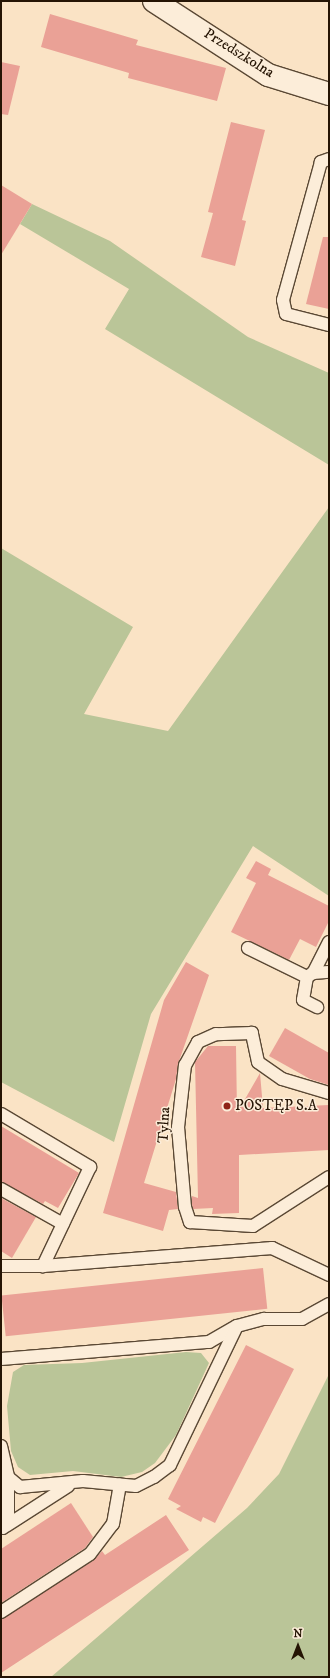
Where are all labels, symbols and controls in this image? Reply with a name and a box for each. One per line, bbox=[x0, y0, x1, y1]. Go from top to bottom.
street label: Przedszkolna bbox=[201, 24, 277, 82]
place label: POSTĘP S.A bbox=[235, 1097, 317, 1115]
marker: POSTĘP S.A bbox=[222, 1101, 232, 1111]
street label: Tylna bbox=[154, 1106, 174, 1144]
north arrow bbox=[278, 1626, 318, 1666]
text: N bbox=[293, 1627, 303, 1641]

